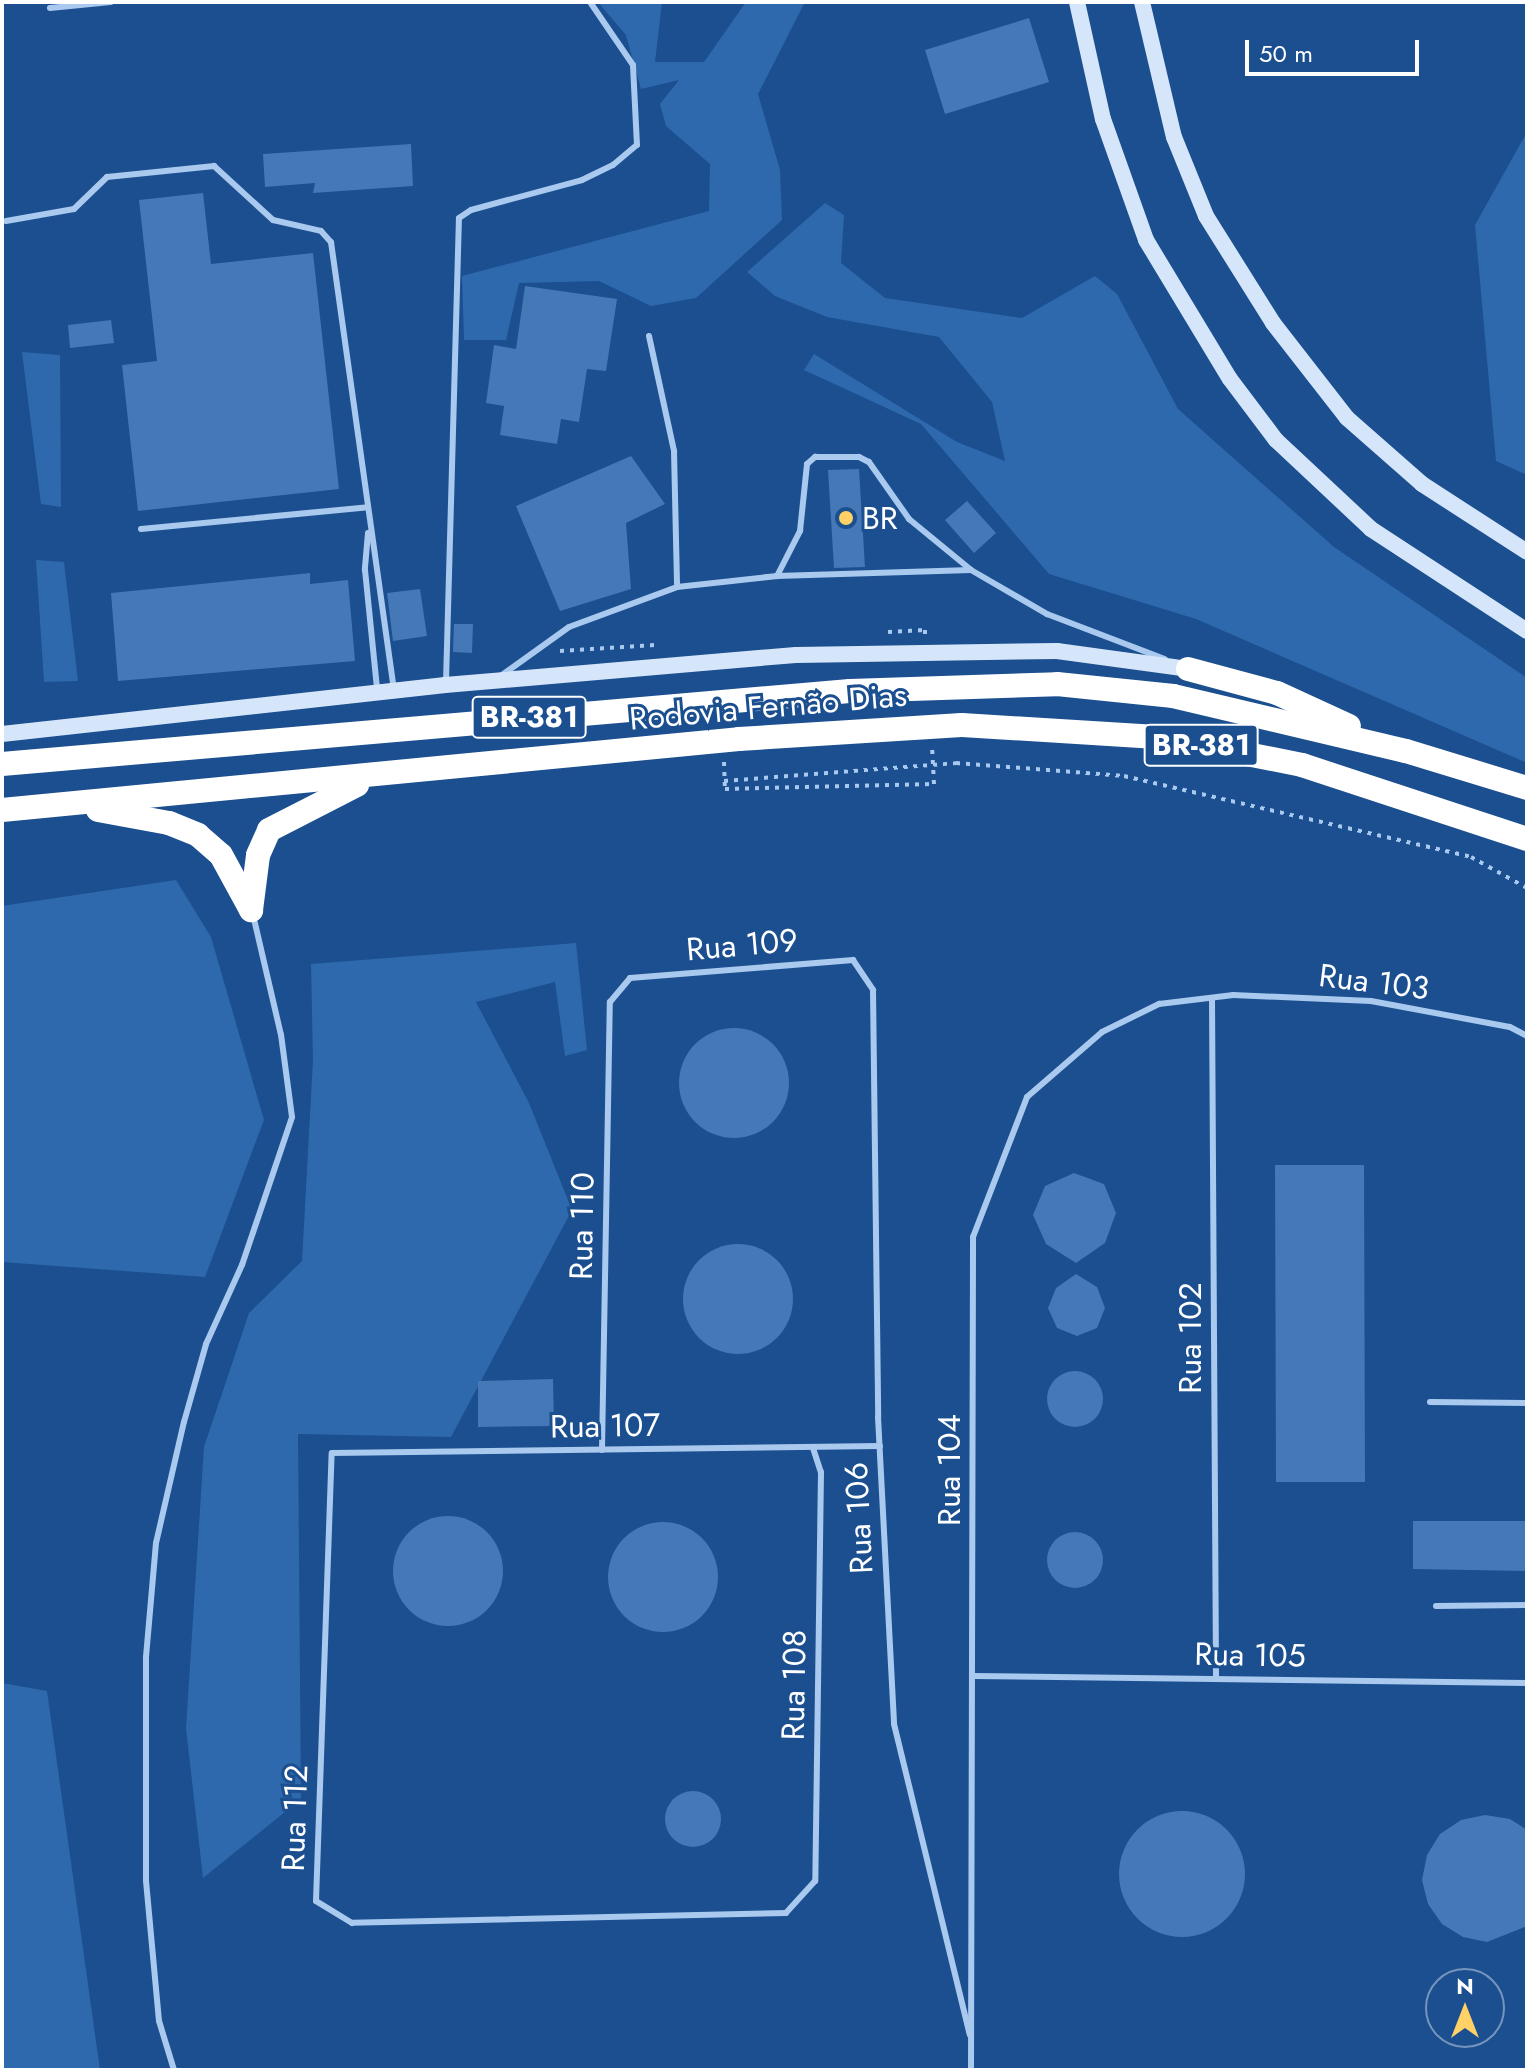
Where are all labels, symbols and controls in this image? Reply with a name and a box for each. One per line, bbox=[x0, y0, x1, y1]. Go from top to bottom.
scale bar bbox=[1249, 24, 1423, 74]
text: 50 m bbox=[1259, 36, 1313, 71]
place label: BR bbox=[862, 499, 898, 537]
marker: BR bbox=[837, 509, 855, 527]
street label: Rodovia Fernão Dias bbox=[628, 676, 908, 738]
road number: BR-381 bbox=[471, 691, 587, 743]
road number: BR-381 bbox=[1143, 719, 1259, 771]
street label: Rua 109 bbox=[685, 921, 799, 969]
street label: Rua 103 bbox=[1317, 956, 1431, 1008]
street label: Rua 110 bbox=[562, 1172, 602, 1280]
street label: Rua 102 bbox=[1171, 1282, 1209, 1394]
street label: Rua 107 bbox=[550, 1406, 660, 1446]
street label: Rua 104 bbox=[930, 1414, 968, 1526]
street label: Rua 106 bbox=[837, 1461, 881, 1575]
street label: Rua 108 bbox=[774, 1629, 814, 1741]
street label: Rua 105 bbox=[1194, 1635, 1306, 1675]
street label: Rua 112 bbox=[274, 1764, 316, 1872]
north arrow bbox=[1425, 1968, 1505, 2048]
text: N bbox=[1456, 1970, 1474, 2002]

